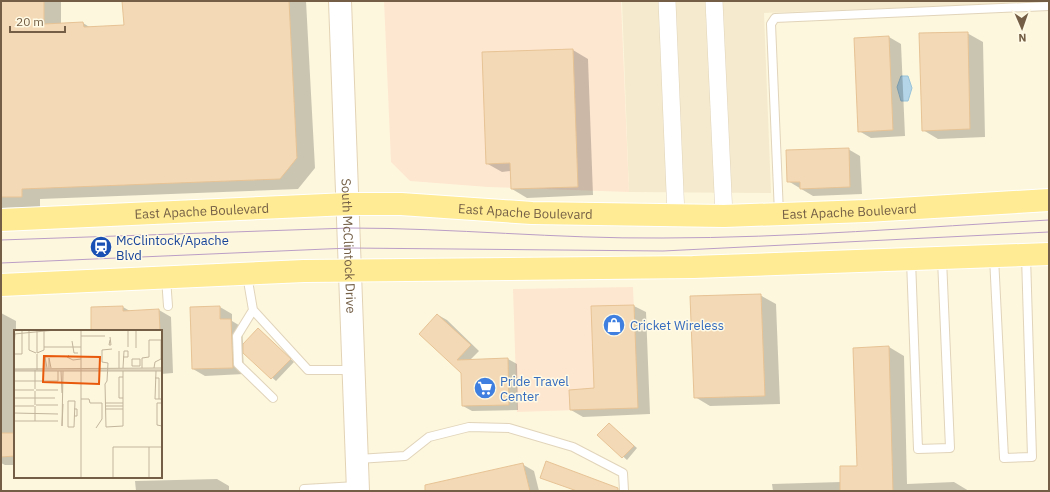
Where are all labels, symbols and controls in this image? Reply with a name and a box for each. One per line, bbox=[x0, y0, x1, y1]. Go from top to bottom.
scale bar bbox=[10, 8, 65, 34]
north arrow bbox=[1002, 8, 1042, 48]
text: 20 m bbox=[16, 14, 44, 29]
text: N bbox=[1018, 31, 1027, 45]
street label: South McClintock Drive bbox=[338, 178, 360, 314]
street label: East Apache Boulevard bbox=[134, 199, 269, 222]
street label: East Apache Boulevard bbox=[458, 199, 593, 222]
street label: East Apache Boulevard bbox=[782, 199, 917, 222]
place label: McClintock/Apache Blvd bbox=[116, 232, 229, 264]
station icon: McClintock/Apache Blvd bbox=[88, 234, 114, 260]
shop icon: Cricket Wireless bbox=[601, 312, 627, 338]
place label: Cricket Wireless bbox=[630, 317, 724, 334]
inset map bbox=[14, 330, 162, 478]
place label: Pride Travel Center bbox=[500, 373, 569, 405]
supermarket icon: Pride Travel Center bbox=[472, 375, 498, 401]

